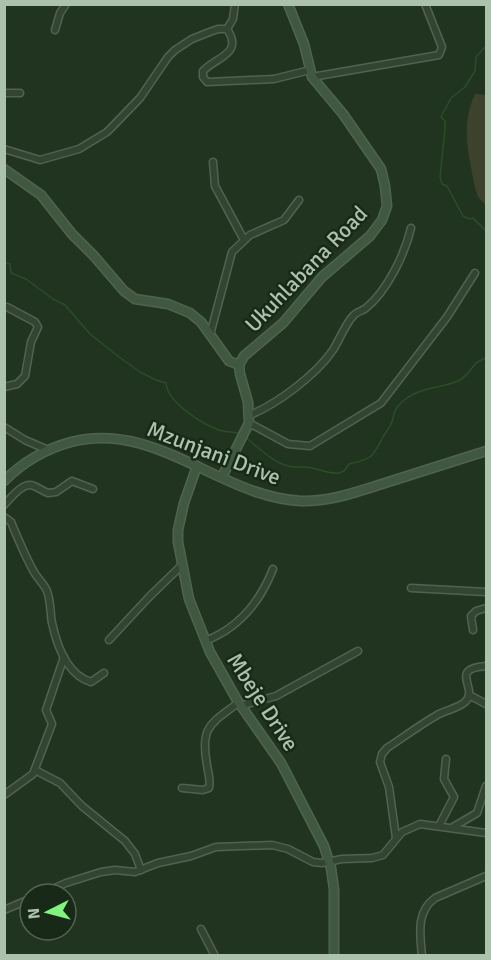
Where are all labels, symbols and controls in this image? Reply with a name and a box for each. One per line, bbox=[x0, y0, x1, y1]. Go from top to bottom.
street label: Ukuhlabana Road bbox=[239, 200, 373, 338]
street label: Mzunjani Drive bbox=[143, 415, 285, 491]
street label: Mbeje Drive bbox=[221, 648, 305, 756]
north arrow bbox=[18, 882, 78, 942]
text: N bbox=[24, 907, 45, 920]

